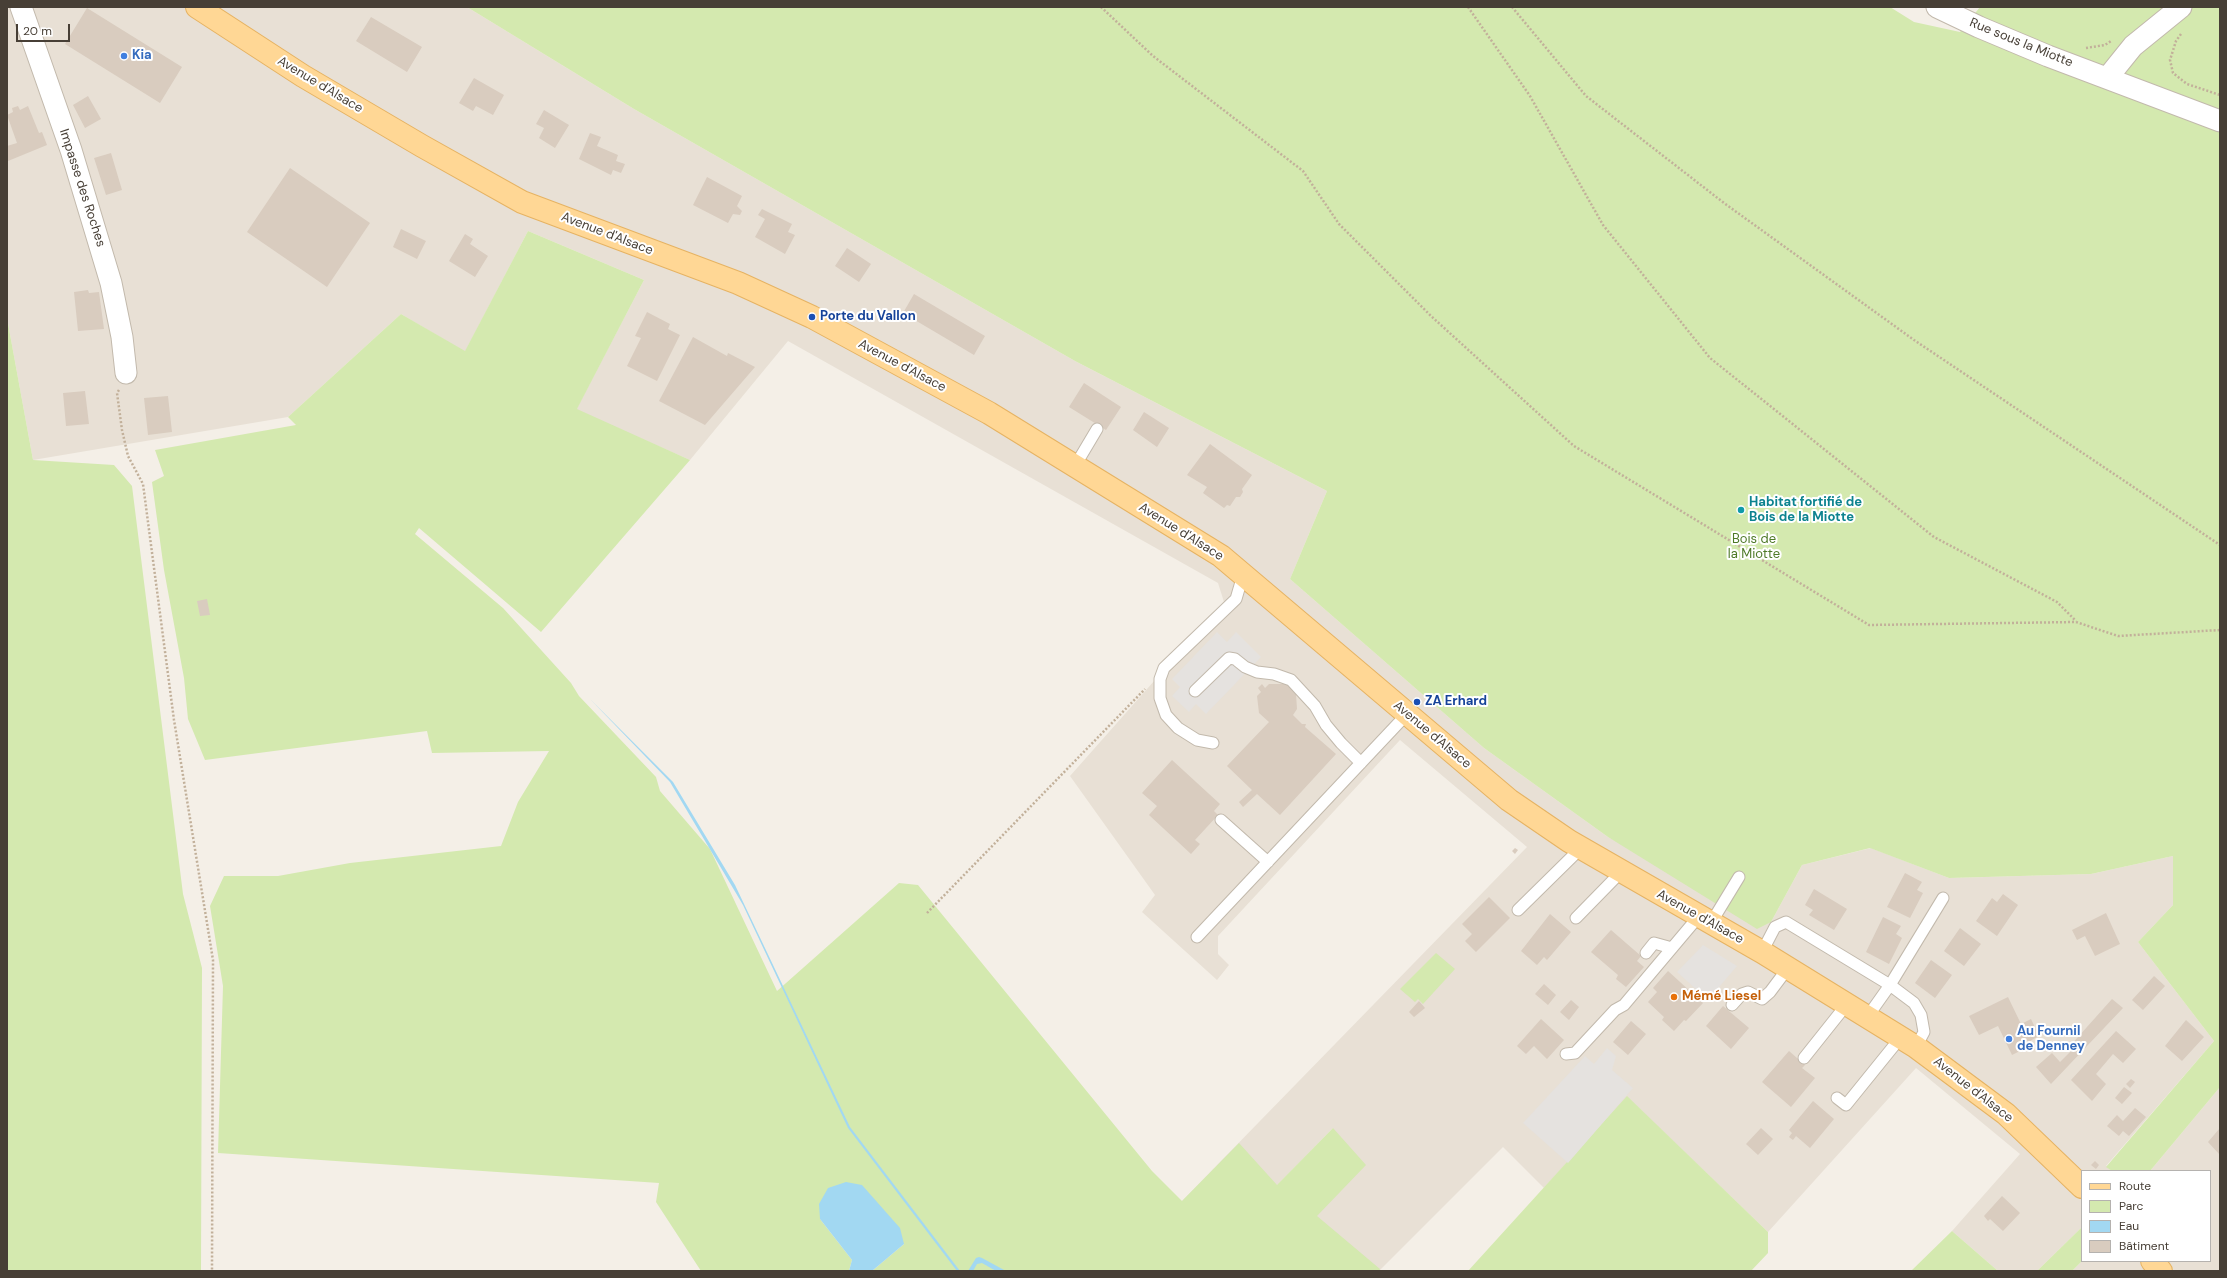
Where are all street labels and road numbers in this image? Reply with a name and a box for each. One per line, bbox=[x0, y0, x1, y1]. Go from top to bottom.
street label: Rue sous la Miotte bbox=[1967, 15, 2075, 71]
street label: Avenue d'Alsace bbox=[274, 53, 366, 117]
street label: Impasse des Roches bbox=[56, 127, 108, 249]
street label: Avenue d'Alsace bbox=[559, 209, 655, 259]
street label: Avenue d'Alsace bbox=[856, 336, 948, 396]
street label: Avenue d'Alsace bbox=[1136, 500, 1226, 564]
street label: Avenue d'Alsace bbox=[1390, 698, 1474, 772]
street label: Avenue d'Alsace bbox=[1654, 887, 1746, 947]
street label: Avenue d'Alsace bbox=[1930, 1054, 2016, 1126]

